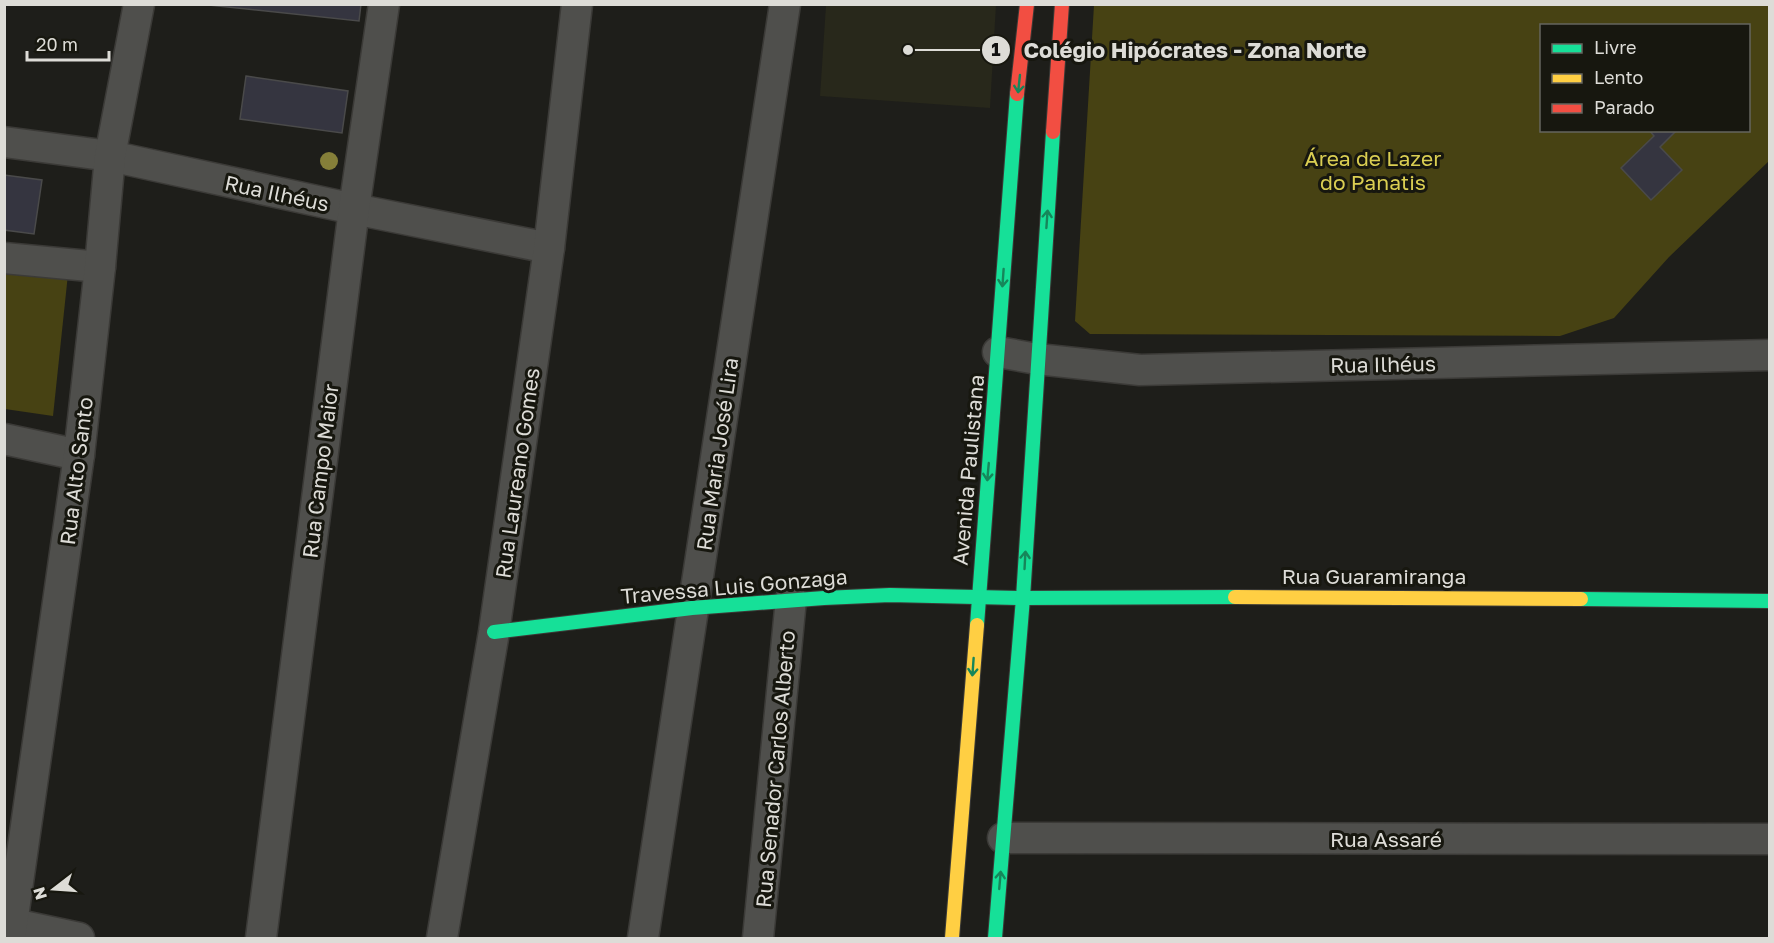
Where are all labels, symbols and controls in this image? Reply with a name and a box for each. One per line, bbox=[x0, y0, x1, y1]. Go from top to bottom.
scale bar bbox=[27, 24, 110, 62]
legend bbox=[1540, 24, 1750, 132]
callout: Colégio Hipócrates - Zona Norte bbox=[981, 30, 1378, 70]
text: 20 m bbox=[36, 33, 78, 55]
text: Colégio Hipócrates - Zona Norte bbox=[1023, 36, 1367, 63]
text: Livre bbox=[1594, 36, 1636, 58]
text: 1 bbox=[991, 38, 1001, 60]
text: Lento bbox=[1594, 66, 1643, 88]
one-way arrow bbox=[1013, 73, 1024, 93]
text: Parado bbox=[1594, 96, 1655, 118]
park label: Área de Lazer do Panatis bbox=[1305, 145, 1441, 195]
street label: Rua Ilhéus bbox=[222, 169, 332, 217]
one-way arrow bbox=[1042, 209, 1053, 229]
one-way arrow bbox=[998, 268, 1009, 287]
street label: Rua Ilhéus bbox=[1330, 350, 1436, 378]
street label: Rua Maria José Lira bbox=[691, 356, 743, 552]
street label: Rua Laureano Gomes bbox=[489, 366, 545, 580]
street label: Avenida Paulistana bbox=[947, 373, 989, 567]
street label: Rua Campo Maior bbox=[296, 382, 344, 560]
street label: Rua Alto Santo bbox=[54, 396, 98, 546]
one-way arrow bbox=[983, 462, 994, 482]
one-way arrow bbox=[1020, 551, 1031, 571]
street label: Travessa Luis Gonzaga bbox=[620, 563, 848, 609]
street label: Rua Guaramiranga bbox=[1282, 563, 1466, 589]
street label: Rua Senador Carlos Alberto bbox=[750, 629, 800, 909]
one-way arrow bbox=[967, 656, 978, 676]
street label: Rua Assaré bbox=[1330, 826, 1442, 852]
north arrow bbox=[24, 859, 84, 919]
one-way arrow bbox=[994, 871, 1005, 891]
text: N bbox=[28, 885, 51, 902]

